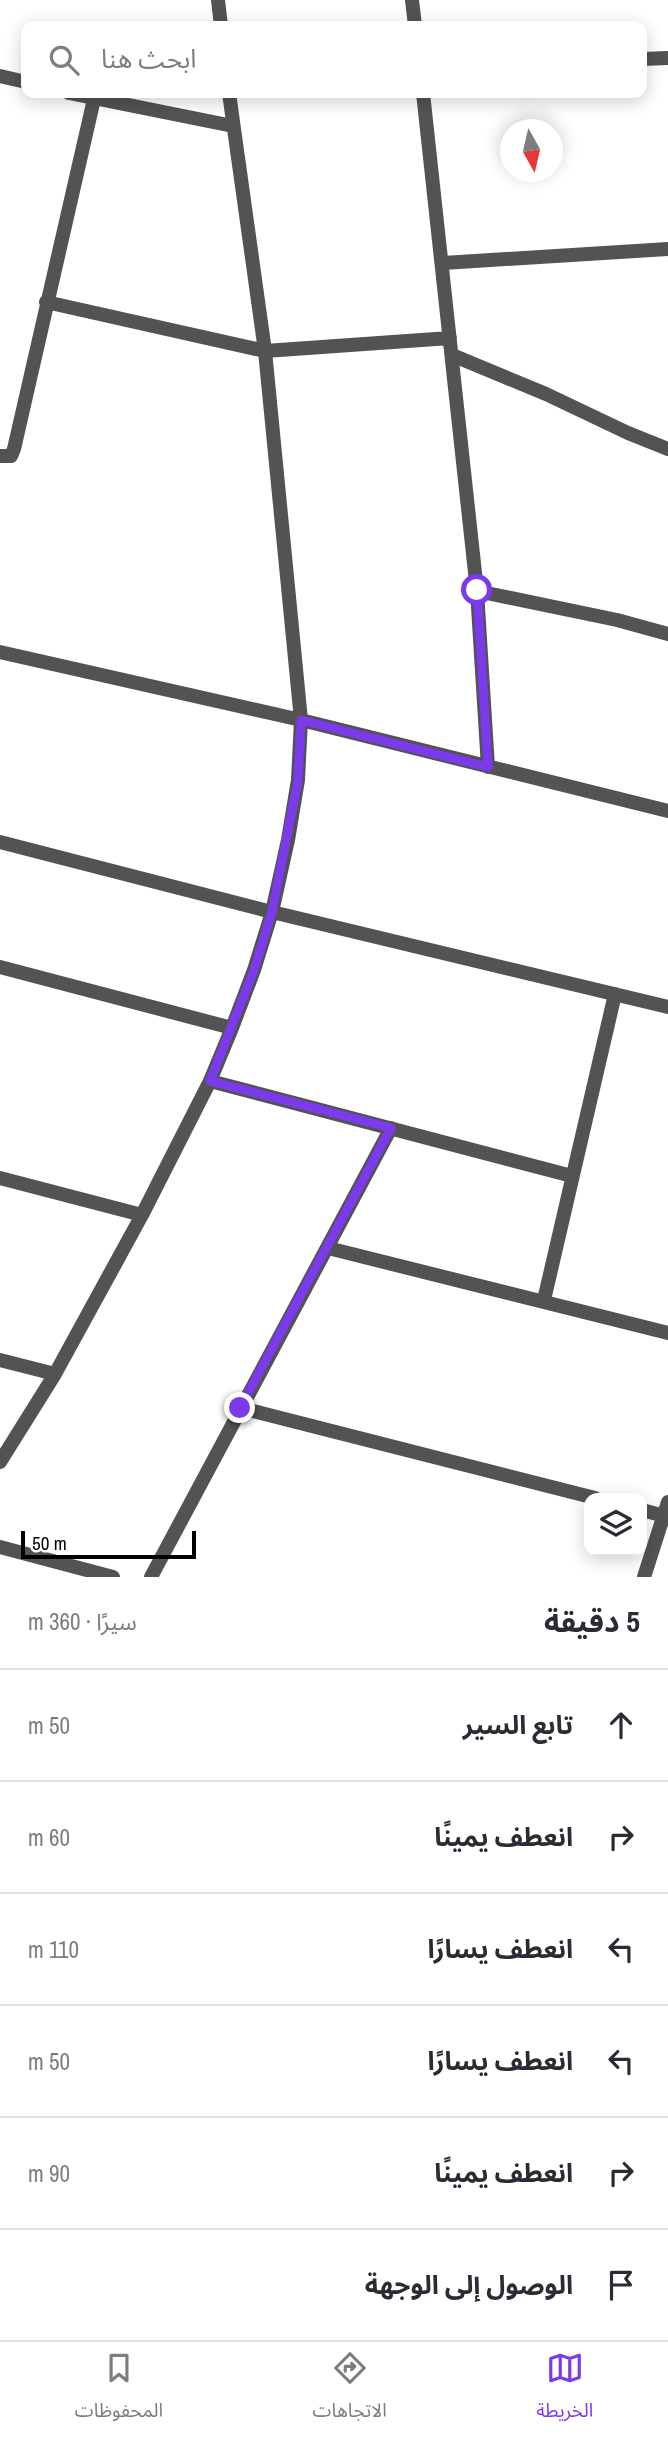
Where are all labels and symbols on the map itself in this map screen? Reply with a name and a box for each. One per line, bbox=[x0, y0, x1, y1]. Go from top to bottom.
north arrow bbox=[500, 119, 563, 182]
route start bbox=[461, 574, 492, 605]
route end bbox=[224, 1392, 255, 1423]
scale bar bbox=[21, 1528, 196, 1560]

